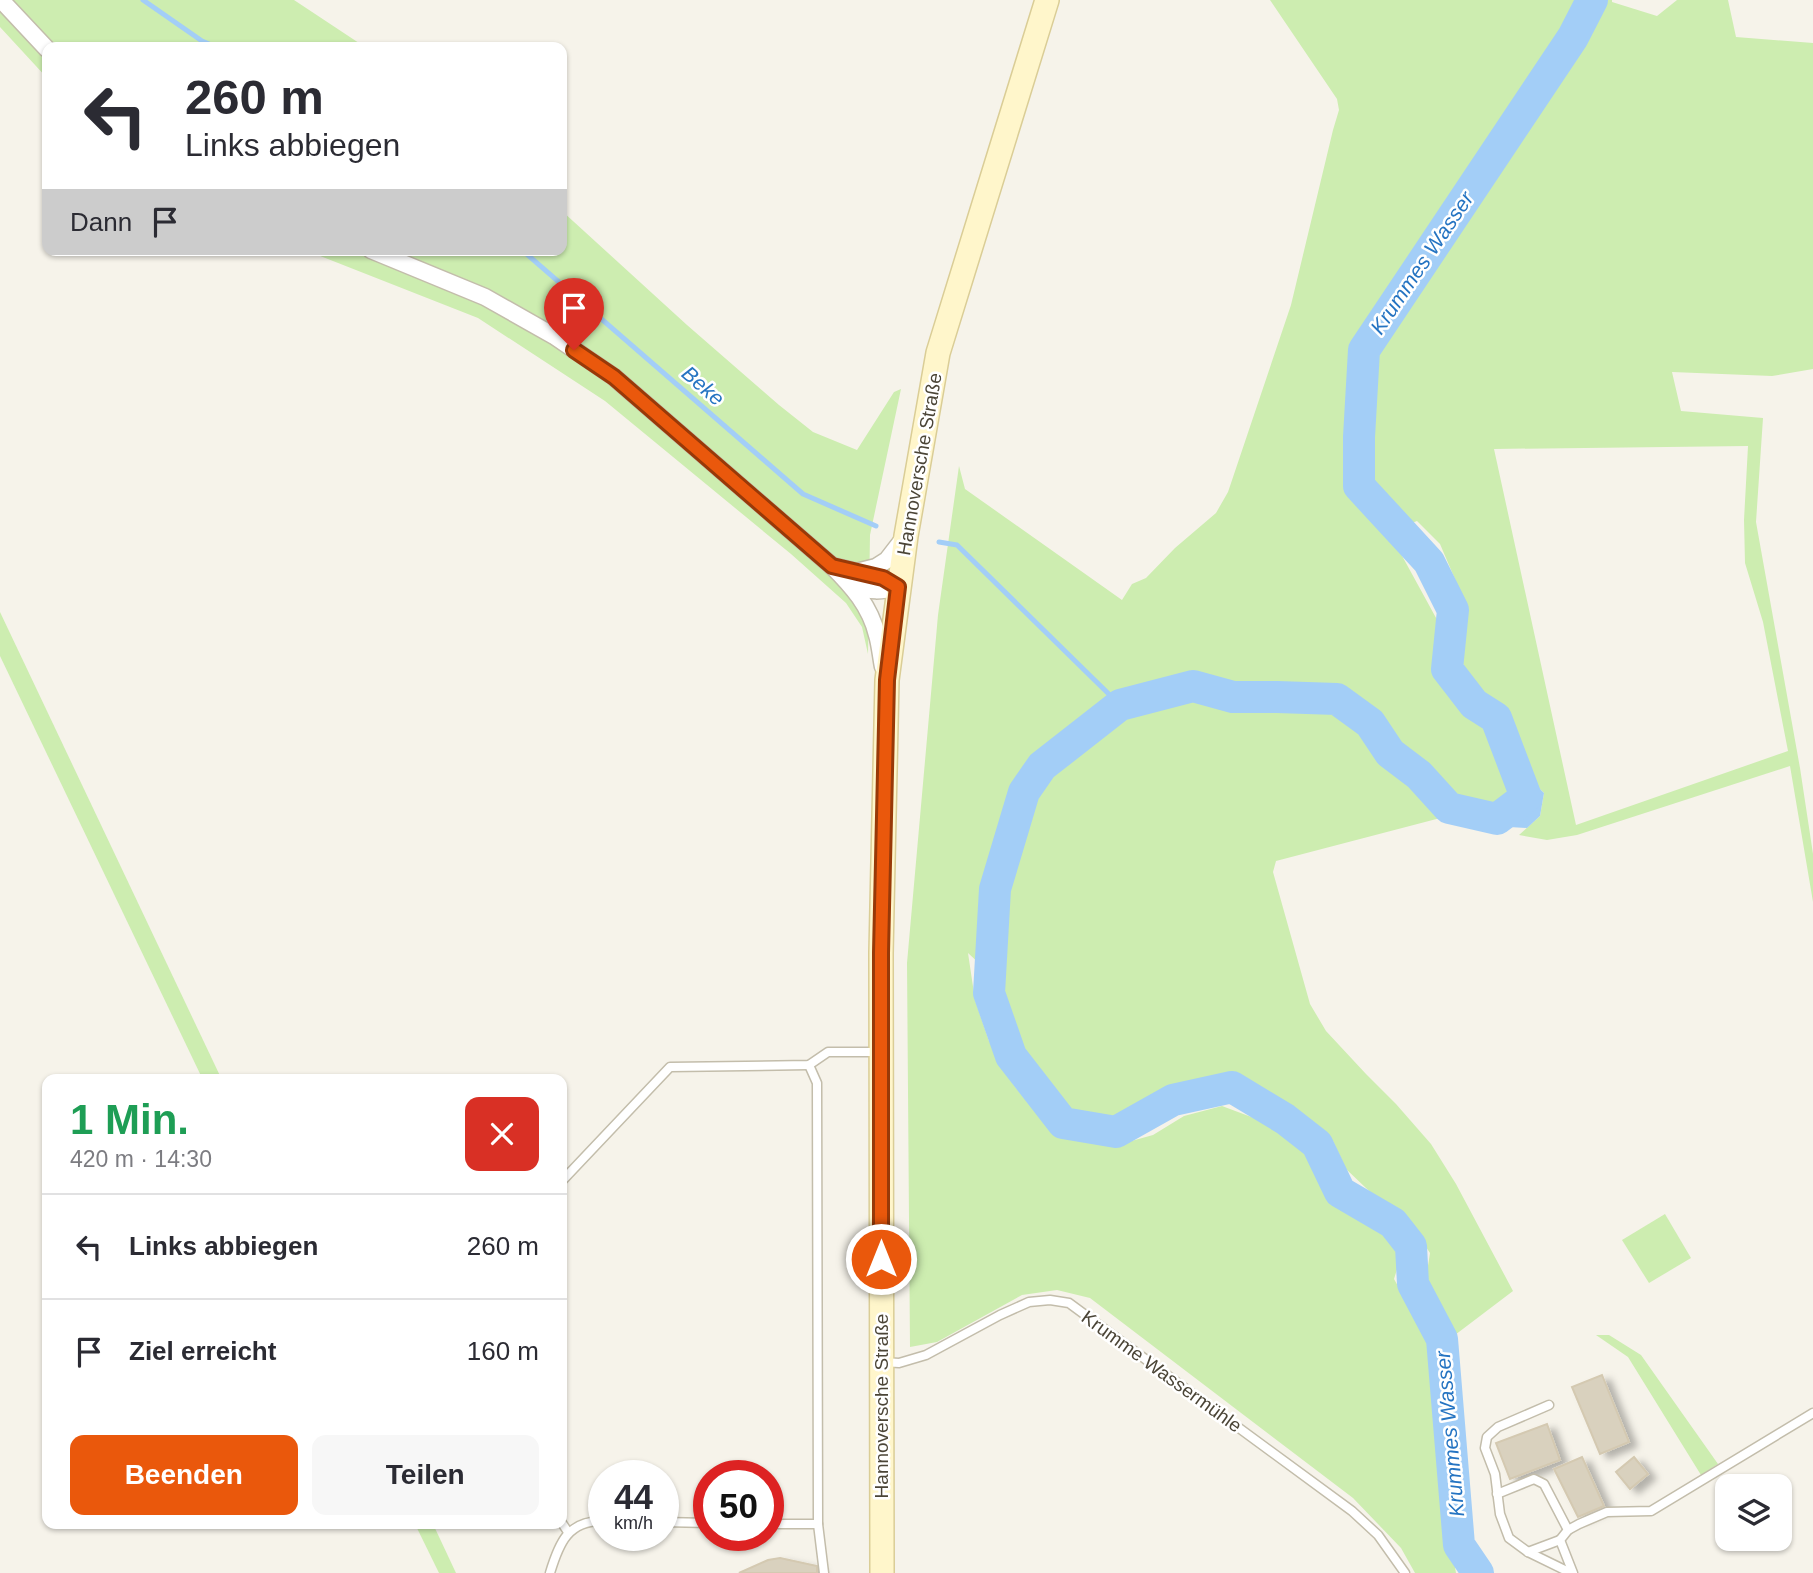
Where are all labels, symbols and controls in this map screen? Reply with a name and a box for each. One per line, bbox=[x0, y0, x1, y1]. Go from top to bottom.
icon: left bbox=[70, 70, 161, 161]
text: 260 m bbox=[185, 70, 324, 124]
text: Links abbiegen bbox=[185, 127, 400, 163]
water label: Krummes Wasser bbox=[1366, 186, 1478, 338]
icon: arrive bbox=[146, 203, 184, 241]
text: Dann bbox=[70, 207, 132, 237]
pin bbox=[544, 278, 604, 350]
icon: arrive bbox=[555, 289, 593, 327]
water label: Beke bbox=[678, 361, 729, 410]
street label: Hannoversche Straße bbox=[893, 371, 946, 557]
text: 1 Min. bbox=[70, 1096, 189, 1143]
button: close bbox=[465, 1097, 539, 1171]
text: 420 m · 14:30 bbox=[70, 1146, 212, 1172]
position arrow bbox=[844, 1222, 918, 1296]
icon: left bbox=[70, 1228, 108, 1266]
text: Links abbiegen bbox=[129, 1231, 318, 1261]
text: 260 m bbox=[467, 1231, 539, 1261]
street label: Krumme Wassermühle bbox=[1078, 1306, 1246, 1436]
street label: Hannoversche Straße bbox=[871, 1314, 892, 1498]
icon: arrive bbox=[70, 1333, 108, 1371]
text: Ziel erreicht bbox=[129, 1336, 276, 1366]
text: 160 m bbox=[467, 1336, 539, 1366]
water label: Krummes Wasser bbox=[1431, 1349, 1468, 1518]
button: Beenden bbox=[70, 1435, 298, 1515]
button: Teilen bbox=[312, 1435, 539, 1515]
speed limit sign: 50 bbox=[693, 1460, 784, 1551]
map controls bbox=[1715, 1474, 1792, 1551]
button: layers bbox=[1715, 1474, 1792, 1551]
text: 44 bbox=[614, 1477, 653, 1516]
text: km/h bbox=[614, 1513, 653, 1533]

